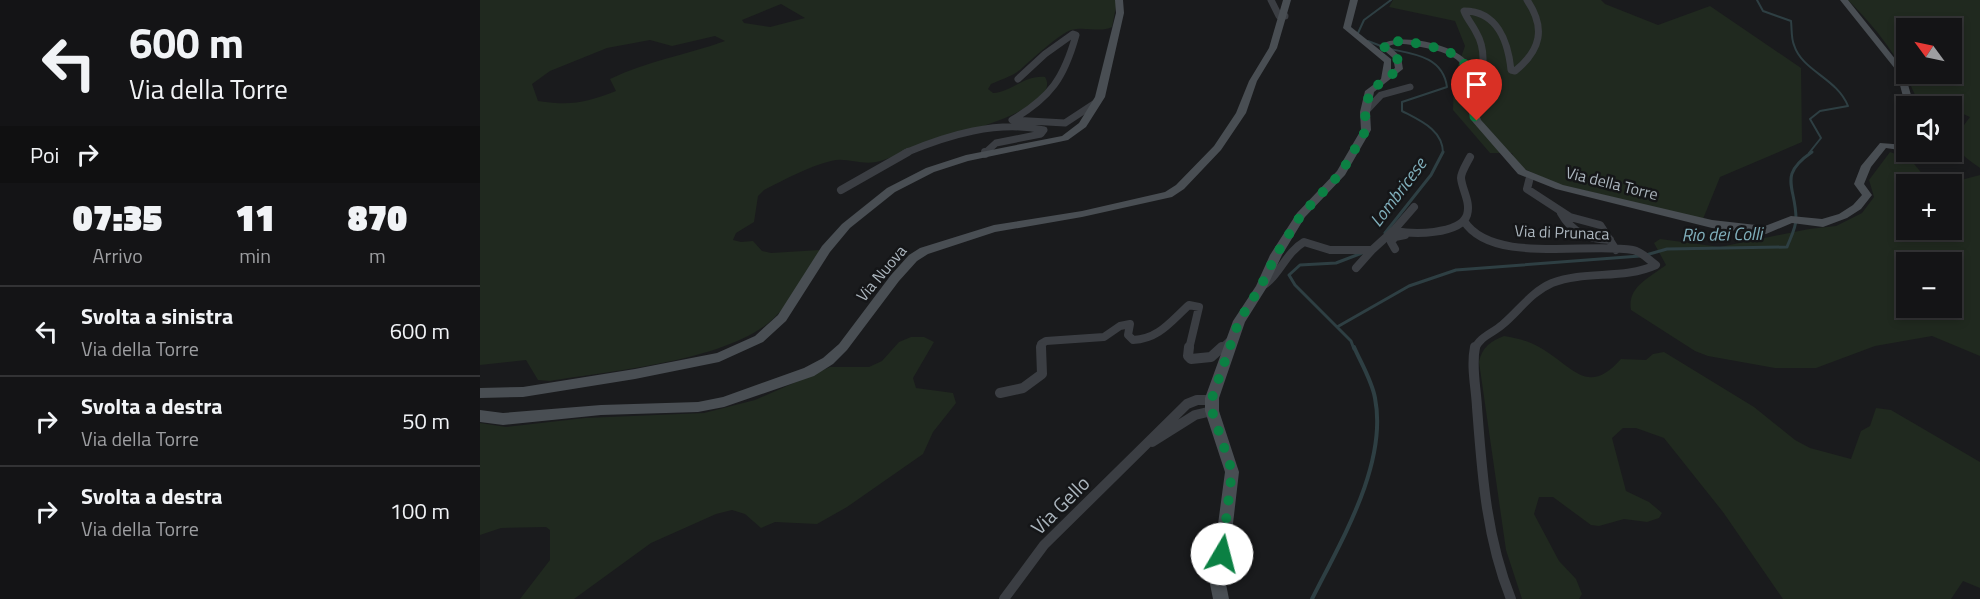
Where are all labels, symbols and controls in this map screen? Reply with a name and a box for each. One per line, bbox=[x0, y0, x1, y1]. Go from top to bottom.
text: 600 m bbox=[129, 10, 244, 74]
north arrow bbox=[1896, 18, 1962, 84]
map controls bbox=[1896, 18, 1962, 318]
icon: left bbox=[30, 24, 108, 102]
pin bbox=[1451, 59, 1502, 121]
text: Via della Torre bbox=[129, 68, 288, 109]
icon: arrive bbox=[1460, 68, 1493, 101]
button: sound bbox=[1896, 96, 1962, 162]
text: Poi bbox=[30, 138, 59, 172]
icon: right bbox=[71, 138, 104, 171]
water label: Lombricese bbox=[1363, 150, 1434, 232]
street label: Via della Torre bbox=[1563, 160, 1661, 206]
button: + bbox=[1896, 174, 1962, 240]
text: 07:35 bbox=[73, 190, 162, 245]
text: 11 bbox=[235, 190, 275, 245]
text: 870 bbox=[348, 190, 407, 245]
street label: Via di Prunaca bbox=[1514, 218, 1610, 246]
water label: Rio dei Colli bbox=[1681, 220, 1765, 248]
street label: Via Nuova bbox=[850, 239, 912, 307]
text: Arrivo bbox=[93, 240, 143, 271]
text: min bbox=[239, 240, 271, 271]
text: m bbox=[369, 240, 386, 271]
button: − bbox=[1896, 252, 1962, 318]
text: Svolta a sinistra bbox=[81, 299, 233, 333]
text: 600 m bbox=[390, 314, 450, 348]
icon: left bbox=[30, 315, 63, 348]
text: Via della Torre bbox=[81, 333, 199, 364]
text: Svolta a destra bbox=[81, 389, 223, 423]
text: 50 m bbox=[402, 404, 450, 438]
icon: right bbox=[30, 405, 63, 438]
text: Via della Torre bbox=[81, 423, 199, 454]
street label: Via Gello bbox=[1023, 468, 1097, 542]
text: Svolta a destra bbox=[81, 479, 223, 513]
text: 100 m bbox=[390, 494, 450, 528]
icon: right bbox=[30, 495, 63, 528]
text: Via della Torre bbox=[81, 513, 199, 544]
position arrow bbox=[1190, 522, 1254, 586]

